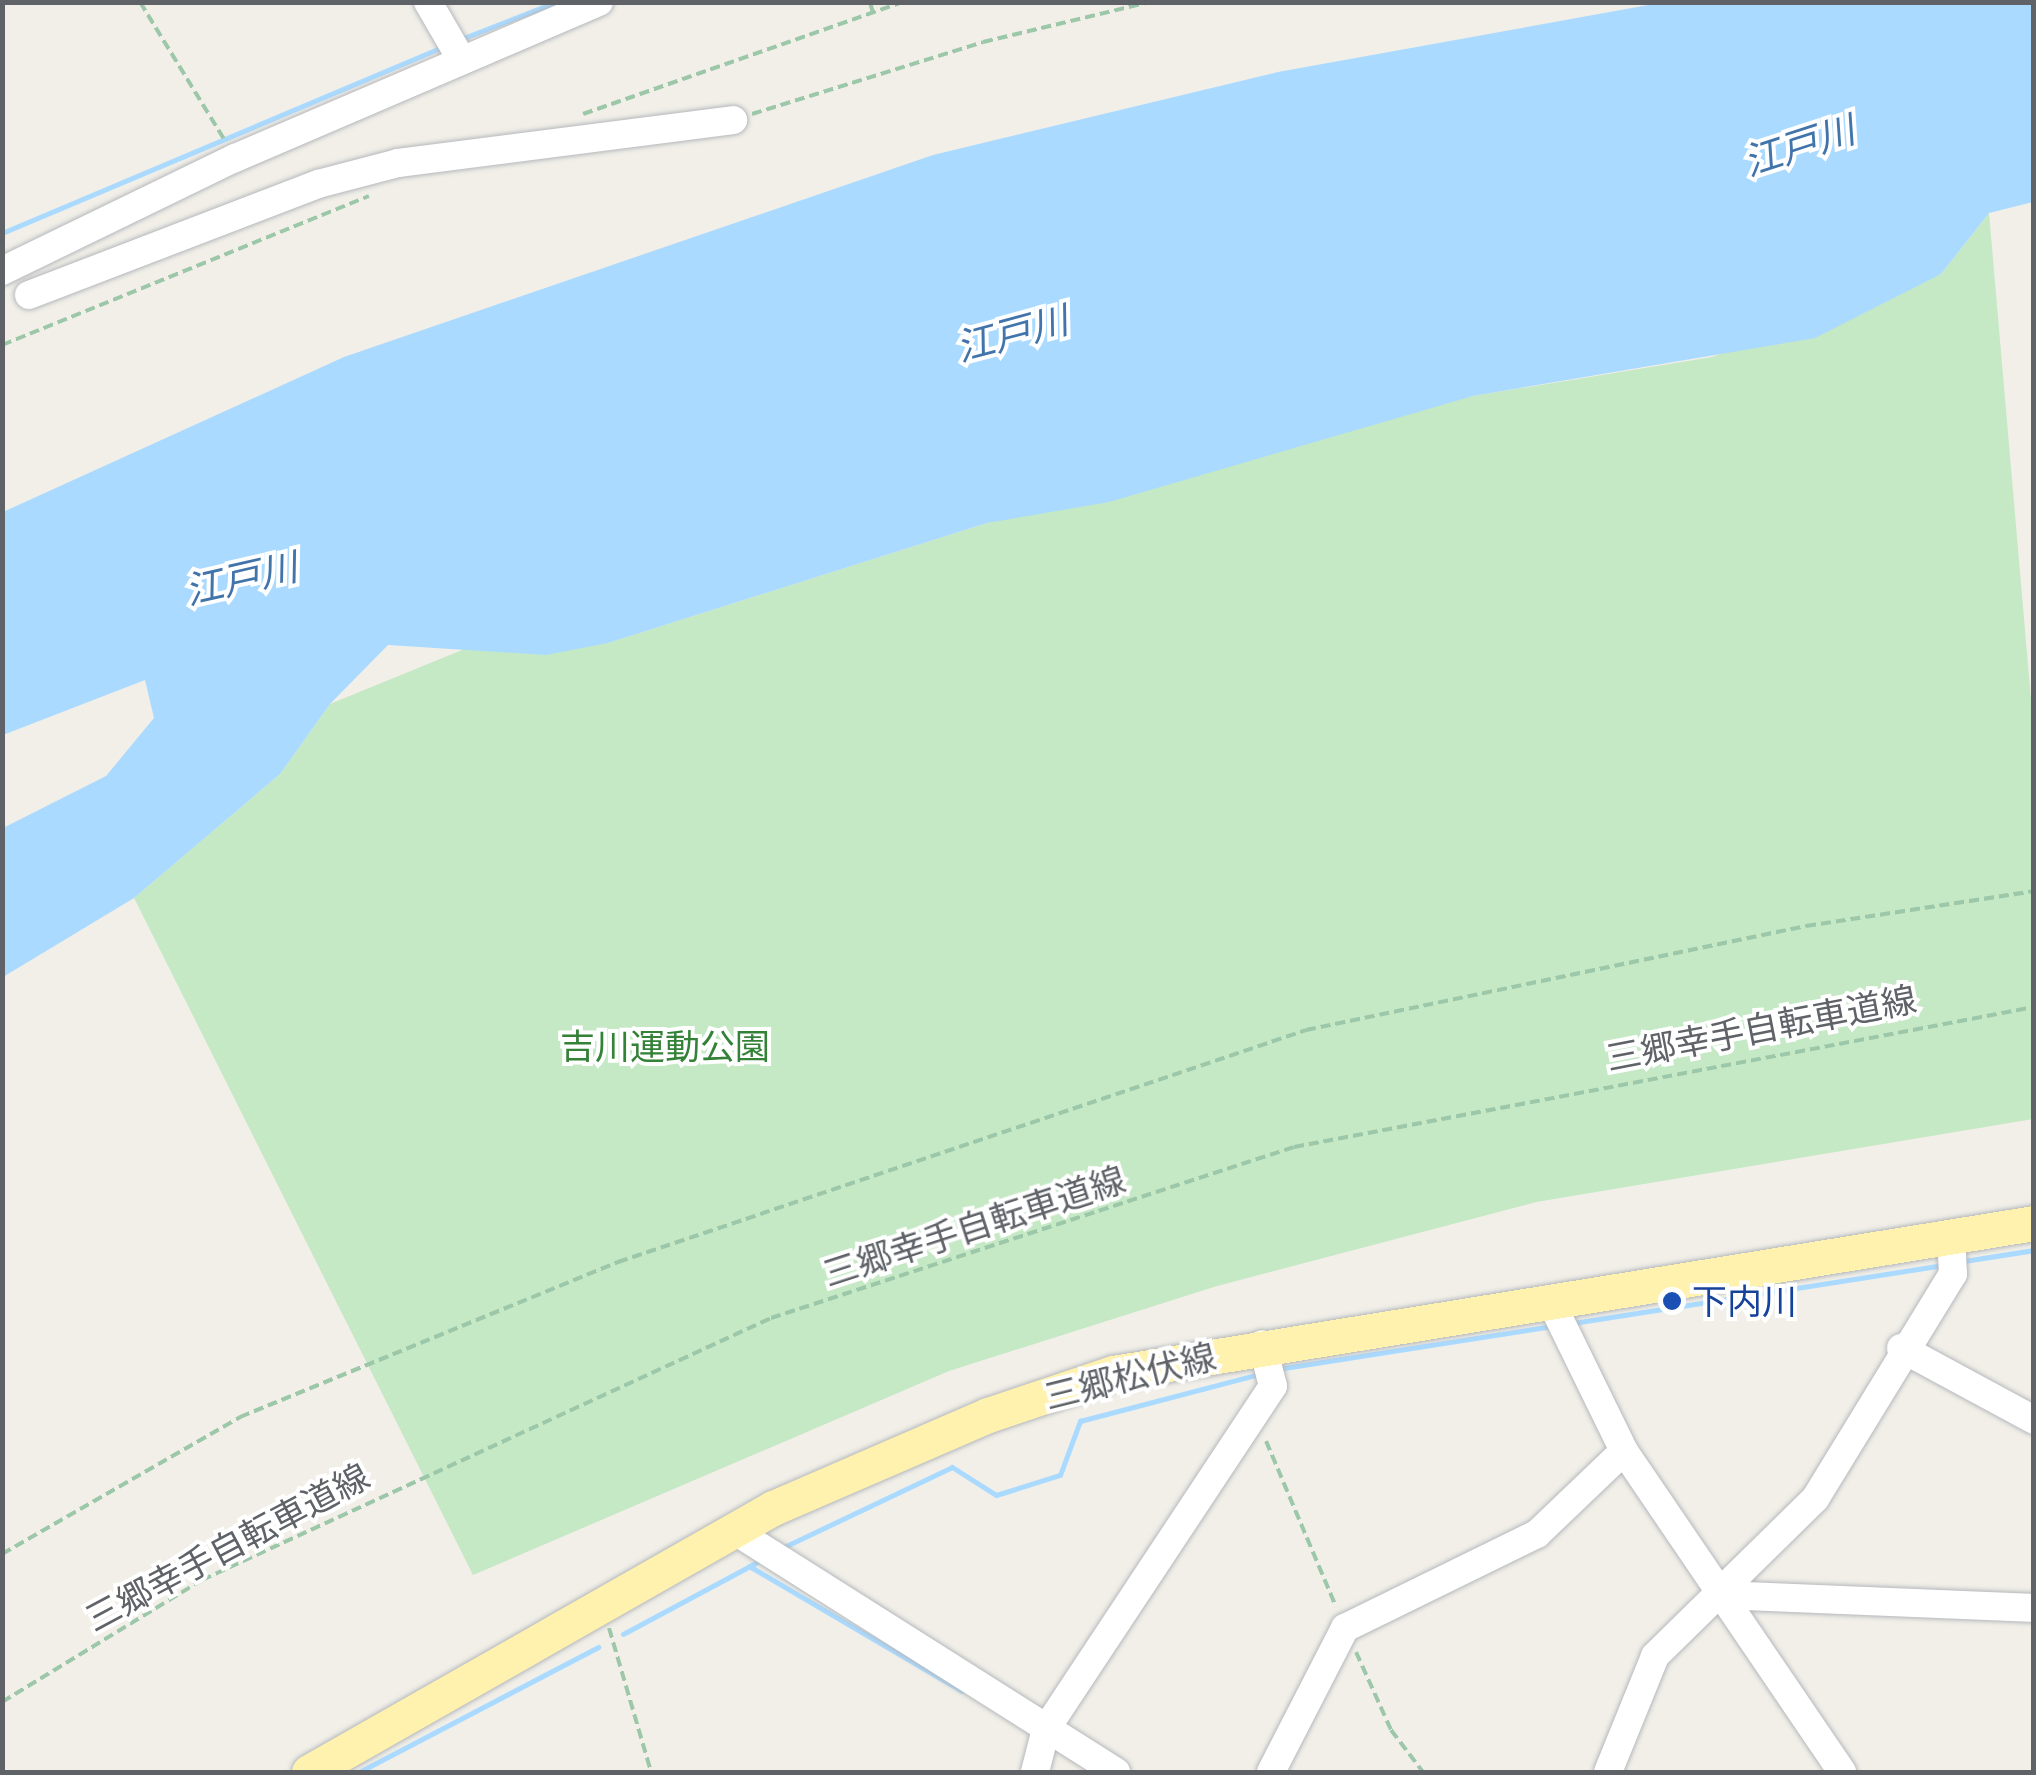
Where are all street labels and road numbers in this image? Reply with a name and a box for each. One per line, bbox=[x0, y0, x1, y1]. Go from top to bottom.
street label: 三郷幸手自転車道線 bbox=[1602, 977, 1920, 1079]
street label: 三郷幸手自転車道線 bbox=[818, 1157, 1130, 1295]
street label: 三郷松伏線 bbox=[1040, 1334, 1220, 1418]
street label: 三郷幸手自転車道線 bbox=[78, 1455, 376, 1639]

